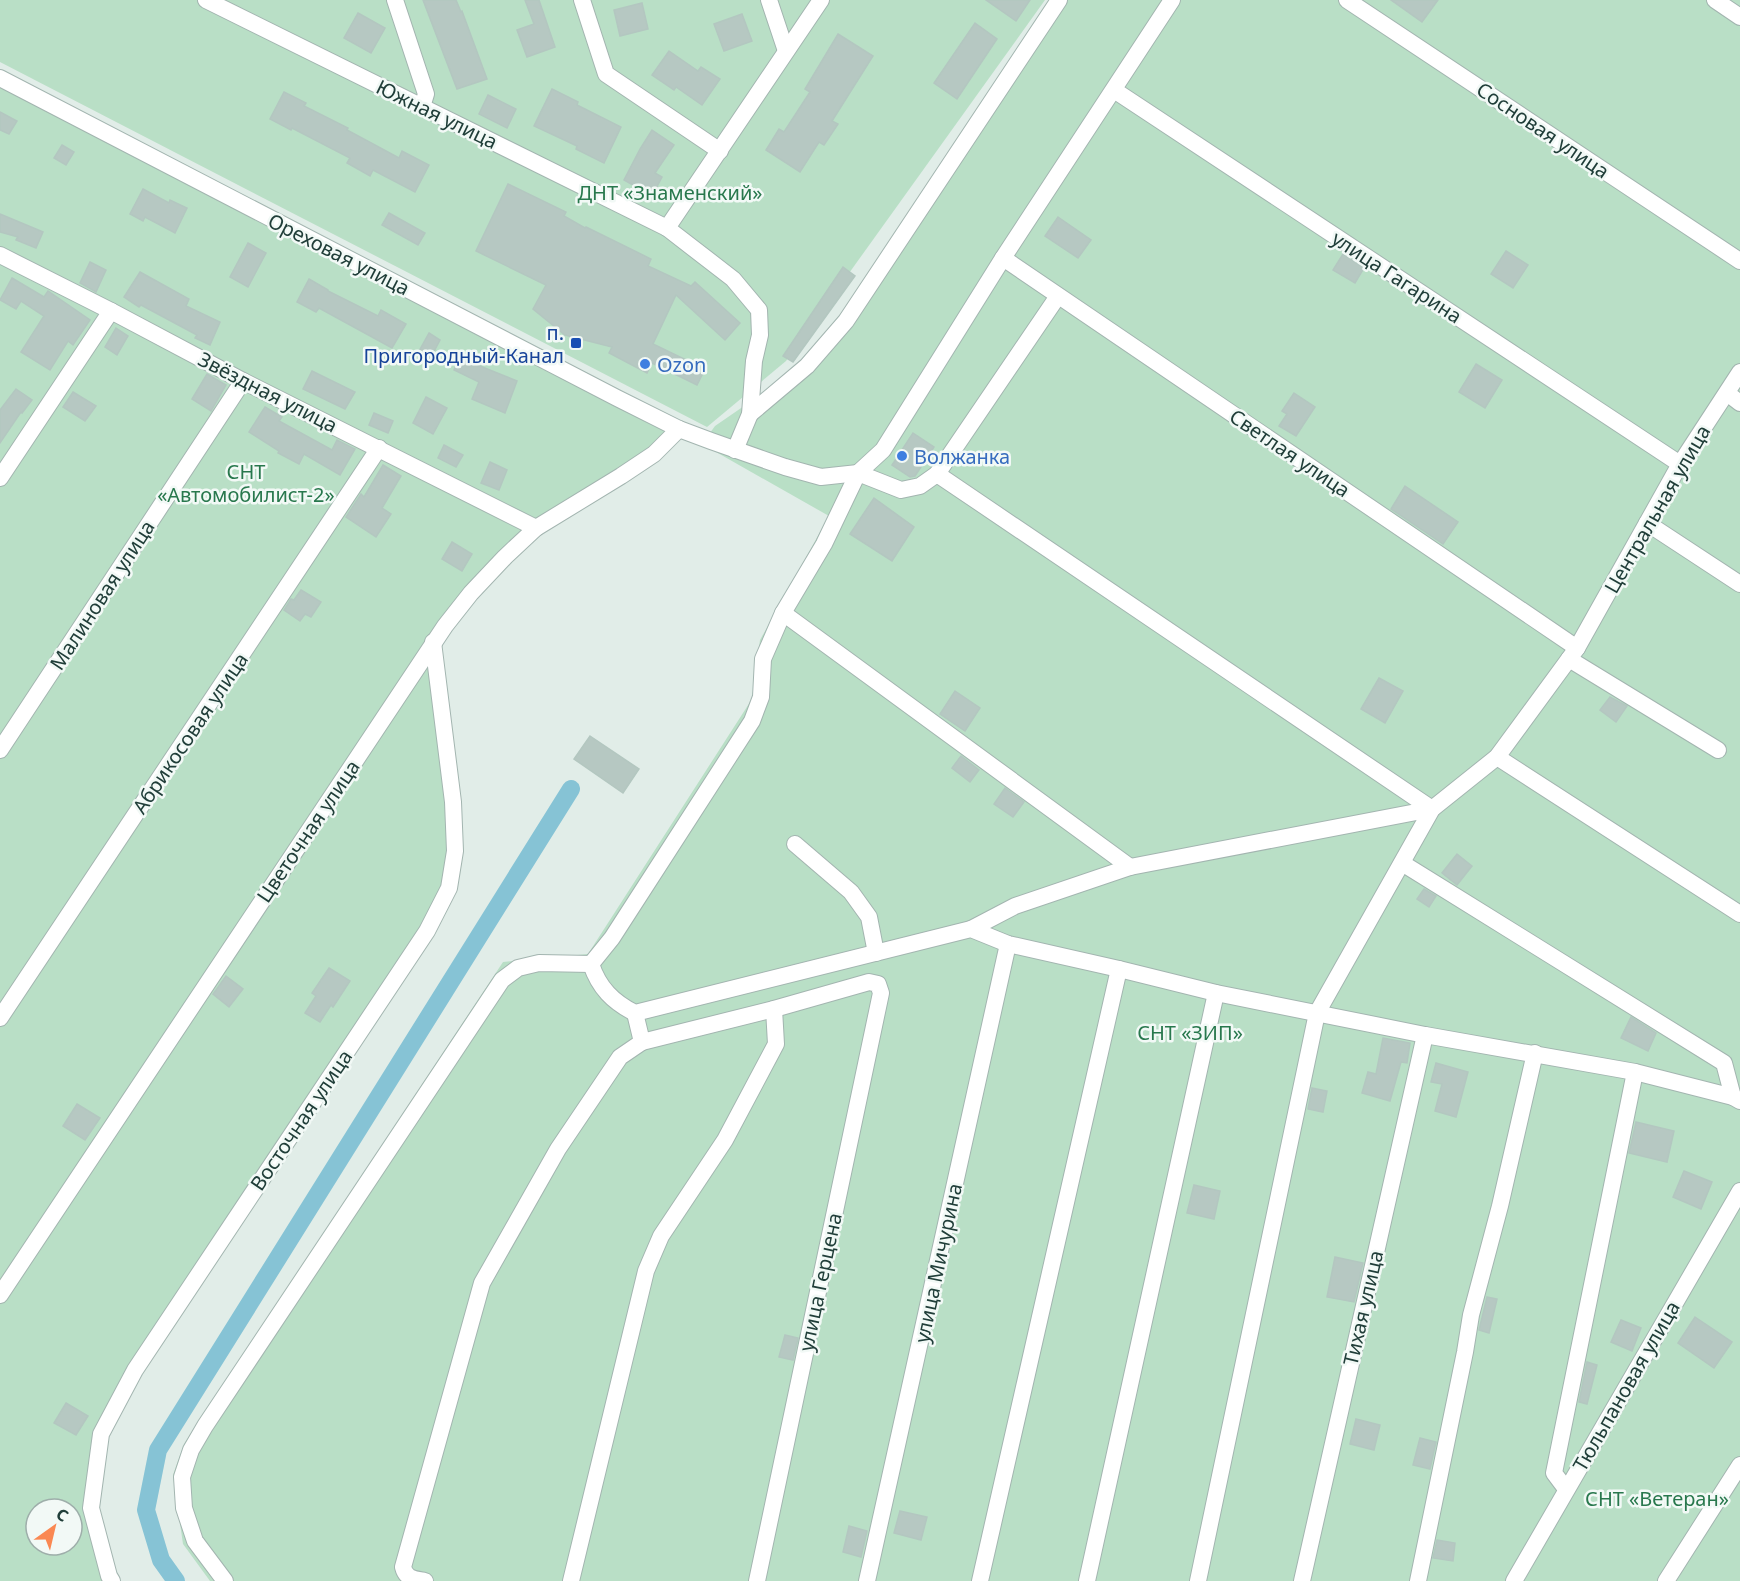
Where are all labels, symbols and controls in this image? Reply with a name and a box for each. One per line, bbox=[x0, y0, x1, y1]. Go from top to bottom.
street label: Южная улица bbox=[372, 73, 502, 155]
street label: Сосновая улица bbox=[1471, 76, 1615, 184]
park label: ДНТ «Знаменский» bbox=[577, 179, 763, 206]
street label: Ореховая улица bbox=[264, 207, 414, 301]
street label: улица Гагарина bbox=[1327, 225, 1467, 329]
place label: п. Пригородный-Канал bbox=[363, 319, 564, 369]
marker: п. Пригородный-Канал bbox=[569, 336, 583, 350]
street label: Звёздная улица bbox=[194, 345, 342, 439]
place label: Ozon bbox=[657, 351, 706, 378]
marker: Ozon bbox=[638, 357, 652, 371]
street label: Светлая улица bbox=[1224, 403, 1356, 503]
street label: Центральная улица bbox=[1598, 420, 1716, 598]
place label: Волжанка bbox=[914, 443, 1010, 470]
marker: Волжанка bbox=[895, 449, 909, 463]
park label: СНТ «Автомобилист-2» bbox=[157, 458, 335, 508]
street label: Малиновая улица bbox=[43, 515, 161, 675]
street label: Абрикосовая улица bbox=[126, 647, 254, 819]
street label: Цветочная улица bbox=[250, 755, 366, 907]
park label: СНТ «ЗИП» bbox=[1137, 1019, 1243, 1046]
street label: Восточная улица bbox=[244, 1044, 358, 1196]
street label: улица Мичурина bbox=[908, 1181, 968, 1345]
street label: улица Герцена bbox=[792, 1210, 848, 1354]
street label: Тихая улица bbox=[1337, 1248, 1389, 1368]
street label: Тюльпановая улица bbox=[1566, 1296, 1686, 1476]
park label: СНТ «Ветеран» bbox=[1585, 1485, 1729, 1512]
north arrow bbox=[24, 1497, 84, 1557]
text: С bbox=[52, 1503, 73, 1527]

